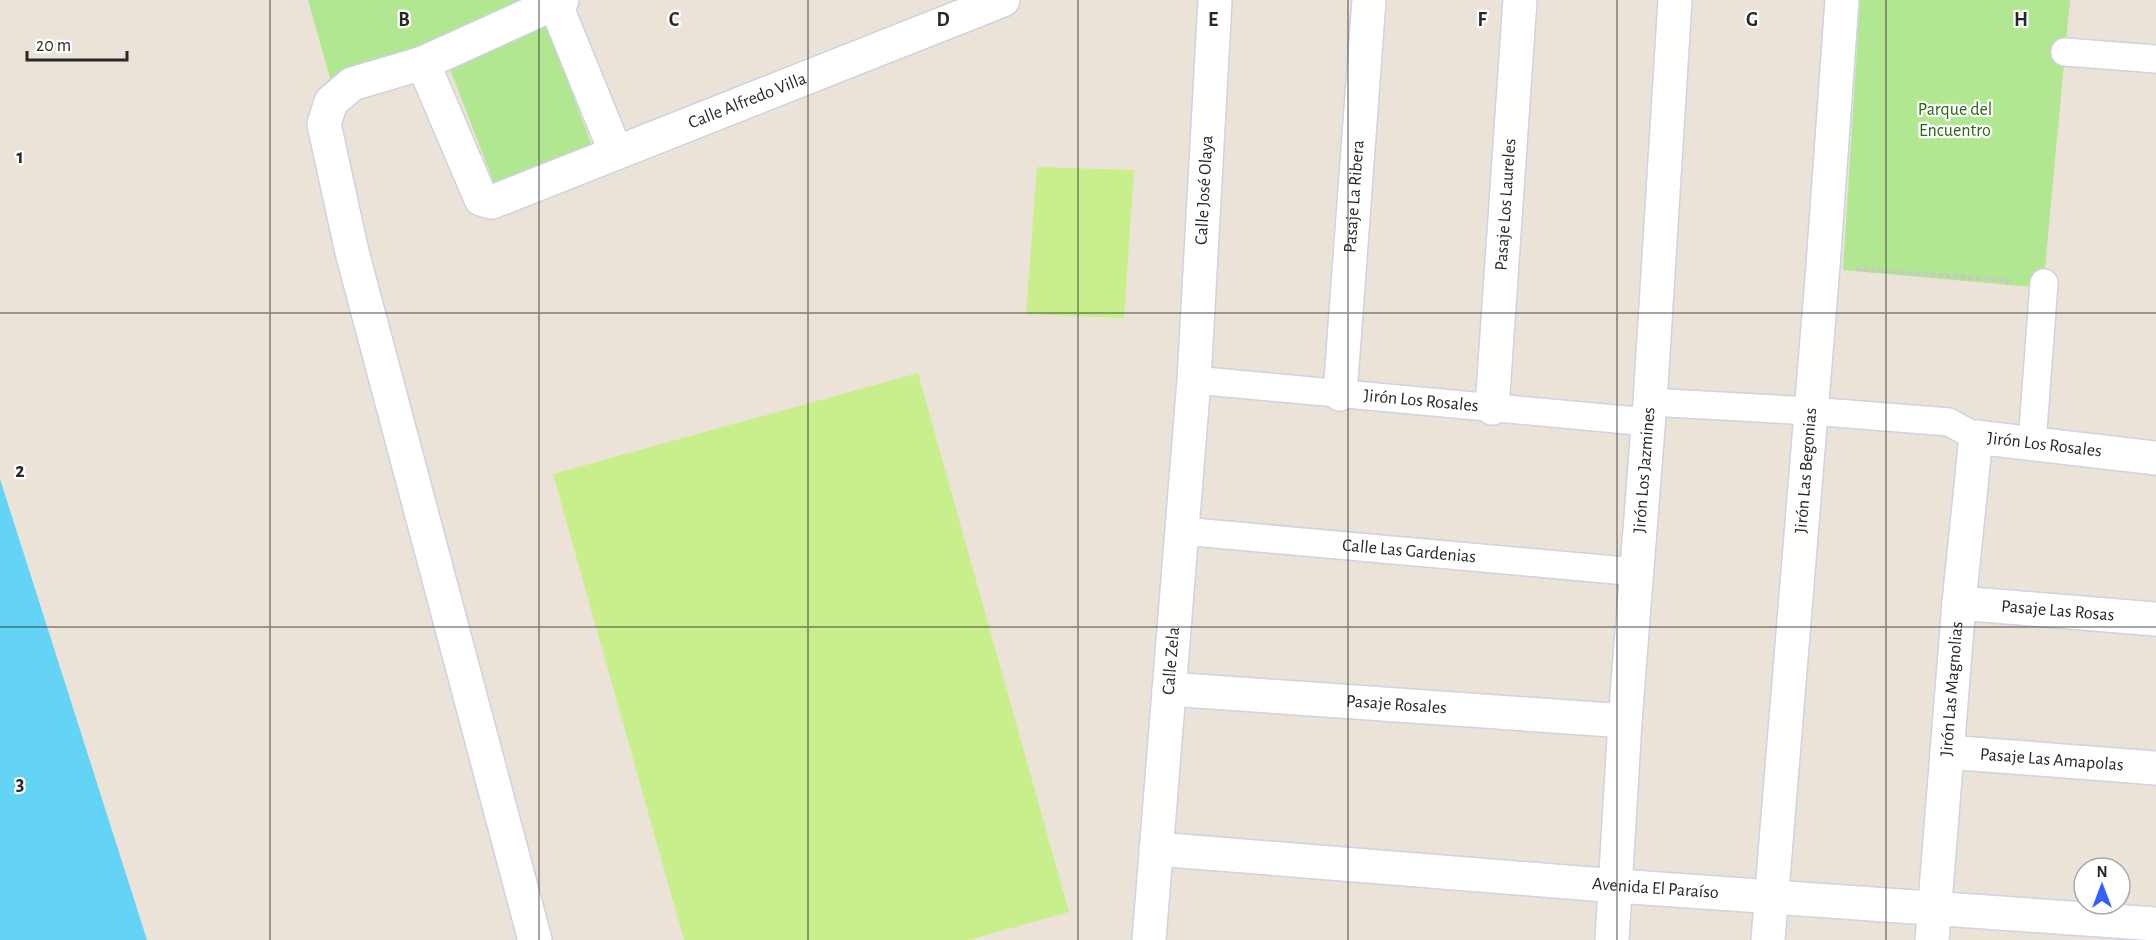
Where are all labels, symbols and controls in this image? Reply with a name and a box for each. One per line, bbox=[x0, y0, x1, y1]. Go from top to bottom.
text: B bbox=[398, 10, 410, 30]
text: C bbox=[669, 10, 680, 30]
text: D bbox=[936, 10, 950, 30]
text: E bbox=[1208, 10, 1218, 30]
text: F bbox=[1477, 10, 1487, 30]
text: G bbox=[1746, 10, 1758, 30]
text: H bbox=[2014, 10, 2028, 30]
scale bar bbox=[27, 24, 128, 62]
text: 20 m bbox=[36, 37, 71, 55]
street label: Calle Alfredo Villa bbox=[686, 70, 809, 132]
park label: Parque del Encuentro bbox=[1918, 101, 1992, 140]
street label: Calle José Olaya bbox=[1192, 135, 1217, 245]
street label: Pasaje Los Laureles bbox=[1492, 138, 1519, 271]
street label: Pasaje La Ribera bbox=[1341, 140, 1368, 254]
text: 1 bbox=[16, 147, 24, 167]
street label: Jirón Los Rosales bbox=[1363, 387, 1479, 415]
street label: Jirón Los Jazmines bbox=[1631, 406, 1659, 534]
street label: Jirón Las Begonias bbox=[1792, 407, 1820, 534]
street label: Jirón Los Rosales bbox=[1986, 429, 2103, 461]
text: 2 bbox=[15, 461, 25, 481]
street label: Calle Las Gardenias bbox=[1341, 536, 1477, 566]
street label: Pasaje Las Rosas bbox=[2000, 597, 2115, 625]
street label: Jirón Las Magnolias bbox=[1938, 621, 1966, 757]
street label: Calle Zela bbox=[1160, 626, 1183, 696]
street label: Pasaje Rosales bbox=[1345, 692, 1447, 717]
street label: Pasaje Las Amapolas bbox=[1979, 746, 2124, 774]
text: 3 bbox=[16, 774, 24, 794]
north arrow bbox=[2072, 856, 2132, 916]
text: N bbox=[2096, 864, 2108, 880]
street label: Avenida El Paraíso bbox=[1591, 875, 1720, 902]

